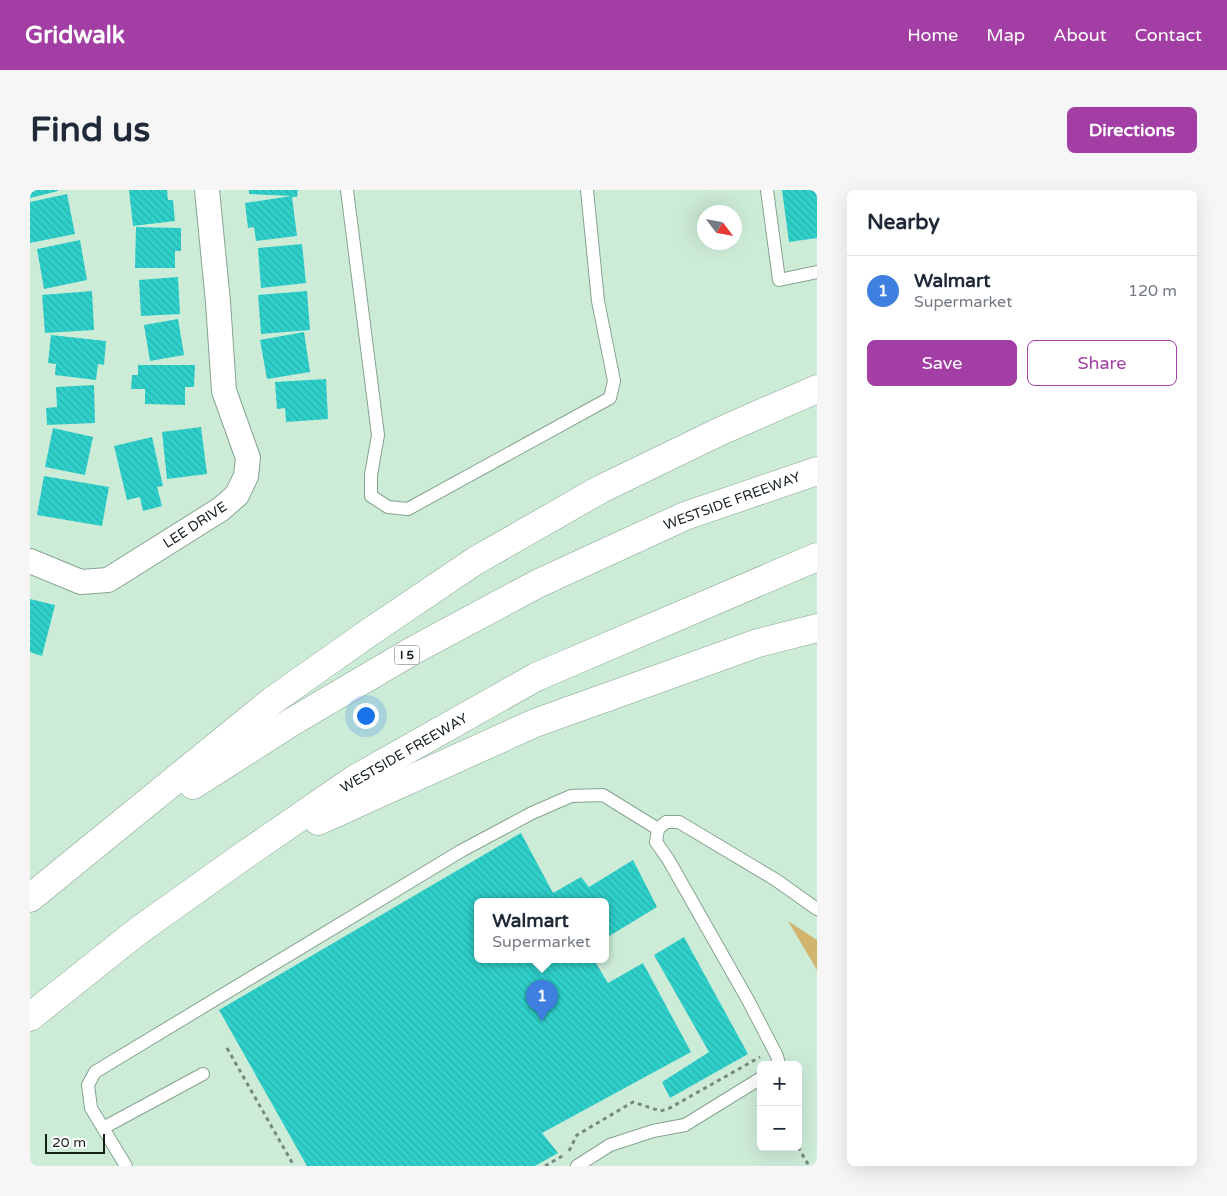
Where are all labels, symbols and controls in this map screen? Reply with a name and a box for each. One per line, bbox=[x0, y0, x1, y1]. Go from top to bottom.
text: Gridwalk bbox=[25, 21, 125, 50]
text: Home bbox=[907, 24, 958, 46]
text: Map bbox=[986, 24, 1025, 46]
text: About bbox=[1053, 24, 1107, 46]
text: Contact bbox=[1135, 24, 1202, 46]
button: Directions bbox=[1067, 107, 1197, 153]
text: Find us bbox=[30, 109, 150, 151]
north arrow bbox=[697, 205, 742, 250]
text: Nearby bbox=[867, 210, 940, 235]
text: Walmart bbox=[914, 270, 991, 292]
text: 1 bbox=[878, 281, 888, 301]
text: 120 m bbox=[1128, 281, 1177, 301]
text: Supermarket bbox=[914, 292, 1012, 312]
button: Save bbox=[867, 340, 1017, 386]
button: Share bbox=[1027, 340, 1177, 386]
street label: WESTSIDE FREEWAY bbox=[661, 468, 803, 534]
street label: LEE DRIVE bbox=[160, 498, 230, 552]
road number: I 5 bbox=[394, 646, 420, 664]
your location bbox=[353, 703, 379, 729]
street label: WESTSIDE FREEWAY bbox=[337, 709, 471, 796]
popup bbox=[474, 898, 609, 963]
text: Walmart bbox=[492, 910, 569, 932]
text: Supermarket bbox=[492, 932, 591, 952]
pin: 1 bbox=[526, 980, 558, 1021]
map controls bbox=[757, 1061, 802, 1151]
button: + bbox=[757, 1061, 802, 1106]
button: − bbox=[757, 1106, 802, 1151]
scale bar bbox=[45, 1131, 105, 1154]
text: 20 m bbox=[52, 1134, 86, 1151]

